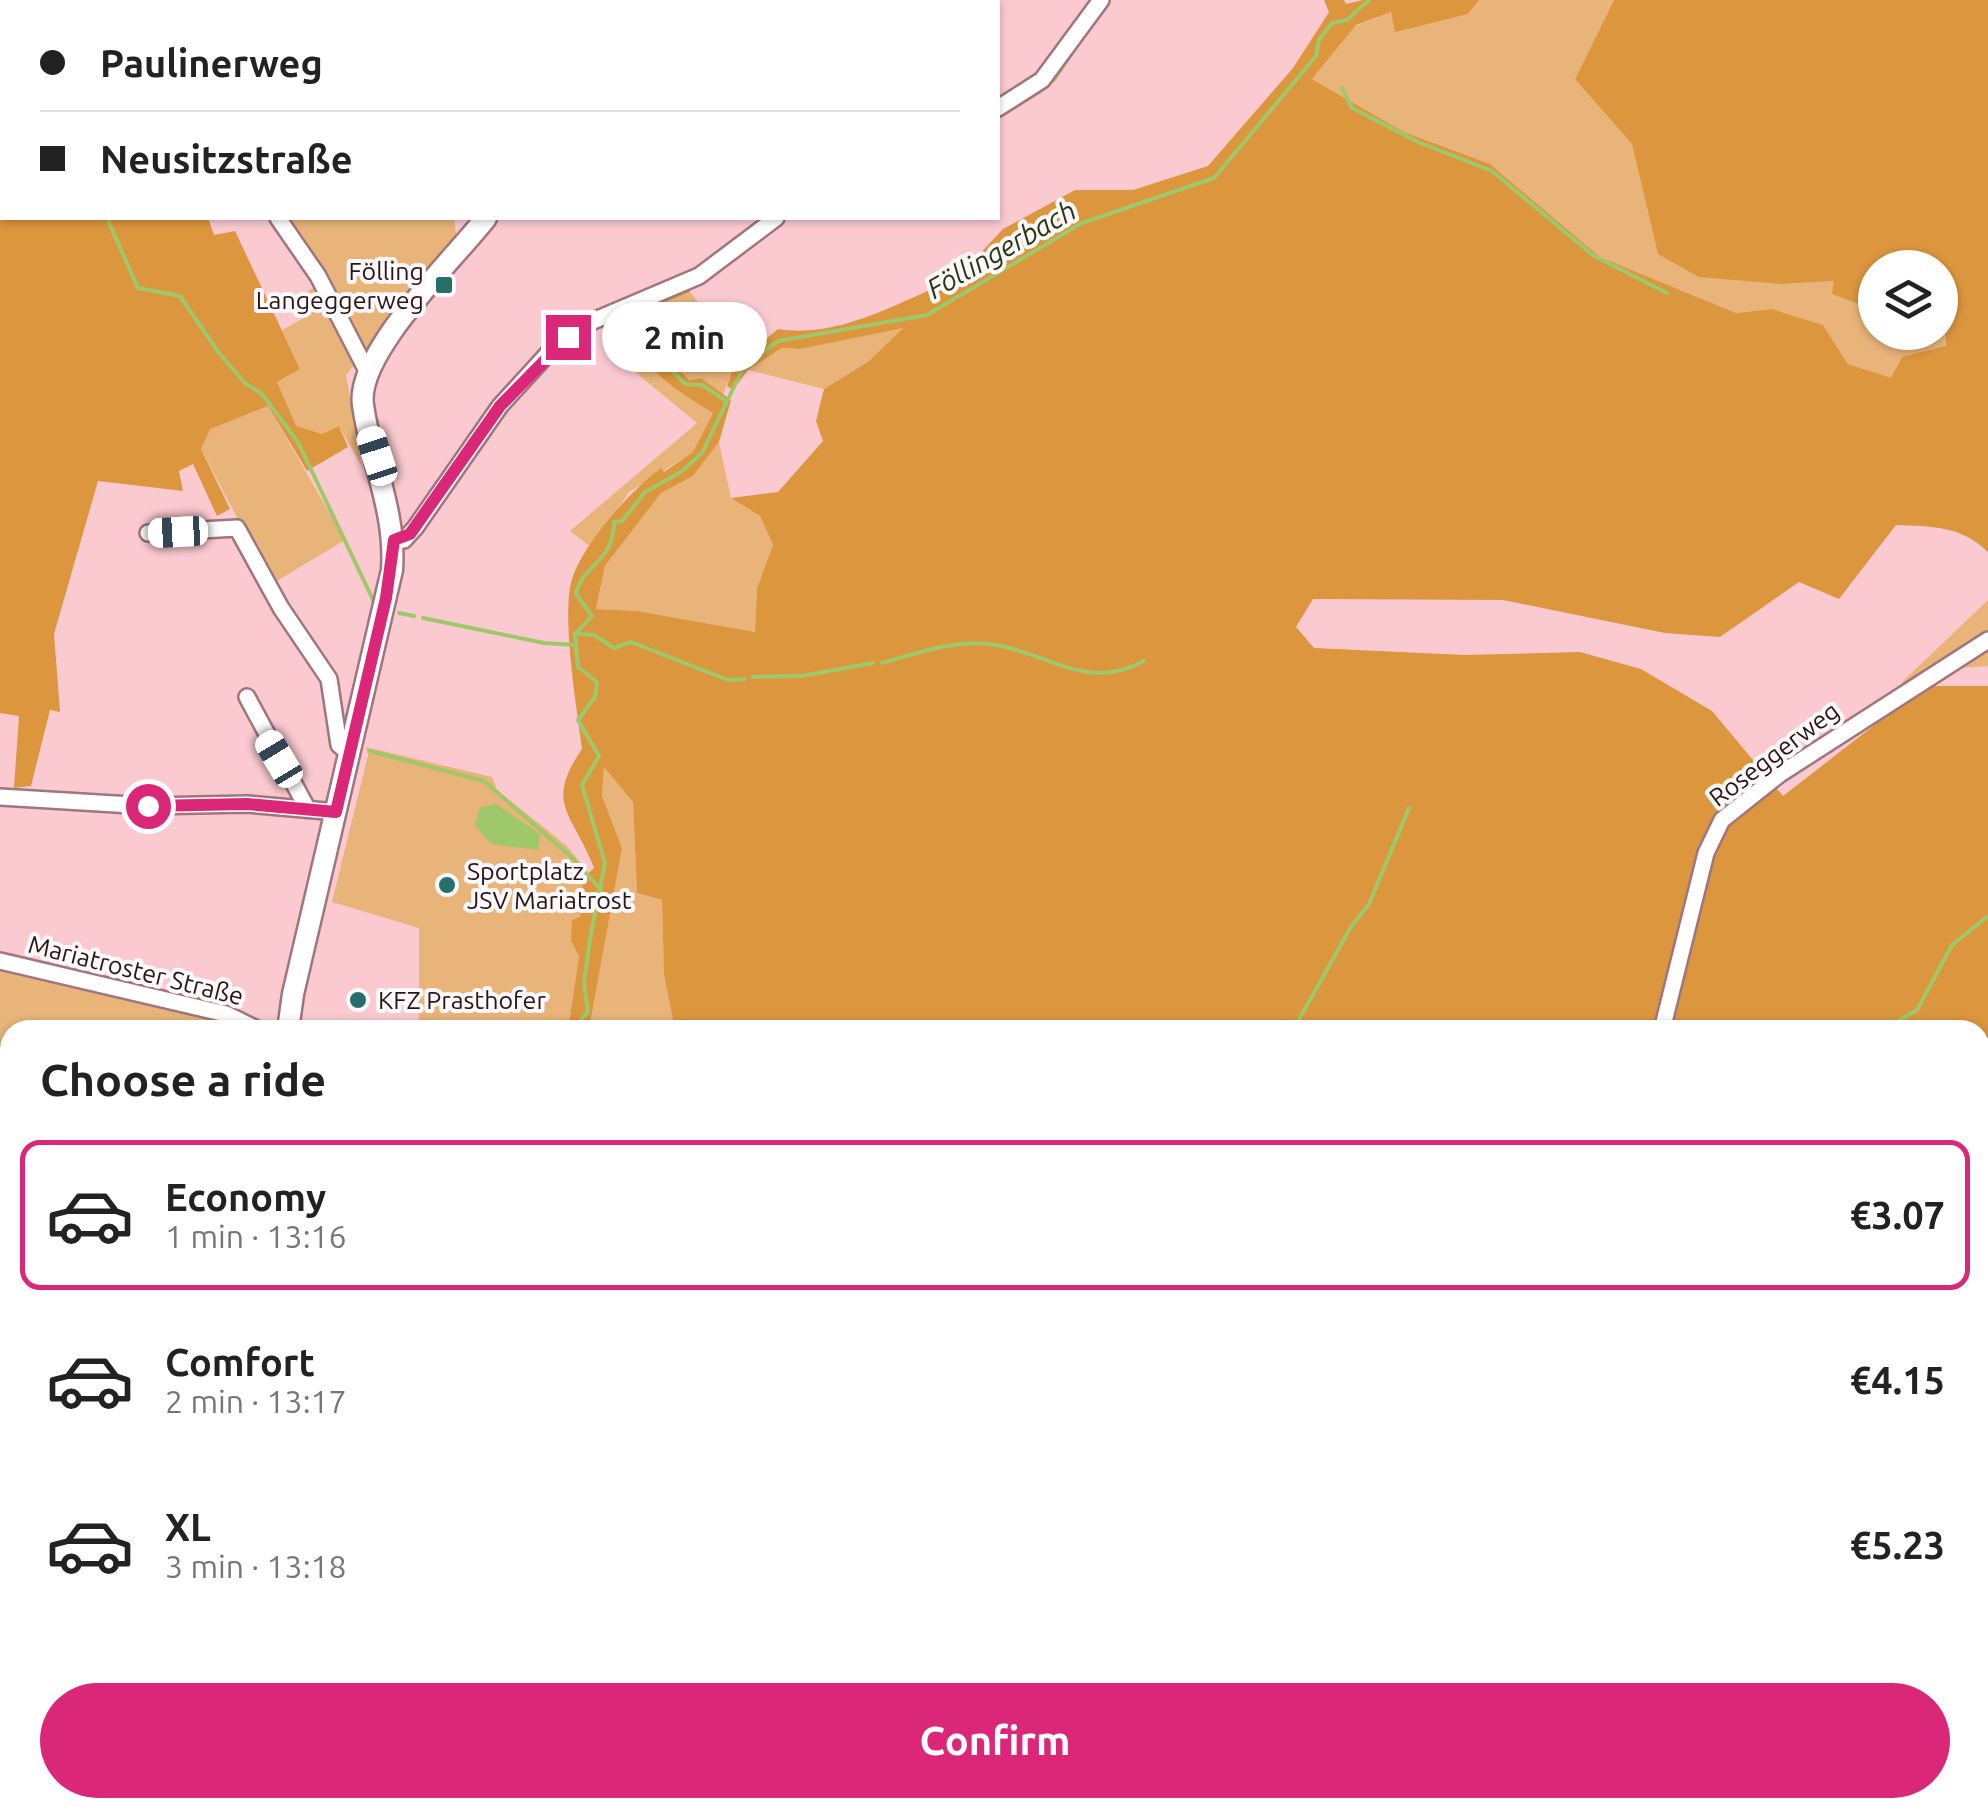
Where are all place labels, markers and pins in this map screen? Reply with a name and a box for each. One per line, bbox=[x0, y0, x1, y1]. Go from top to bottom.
place label: Fölling Langeggerweg bbox=[256, 257, 424, 314]
marker: Fölling Langeggerweg bbox=[433, 274, 455, 296]
place label: Sportplatz JSV Mariatrost bbox=[467, 857, 632, 914]
marker: Sportplatz JSV Mariatrost bbox=[436, 874, 458, 896]
place label: KFZ Prasthofer bbox=[378, 986, 546, 1014]
marker: KFZ Prasthofer bbox=[347, 989, 369, 1011]

